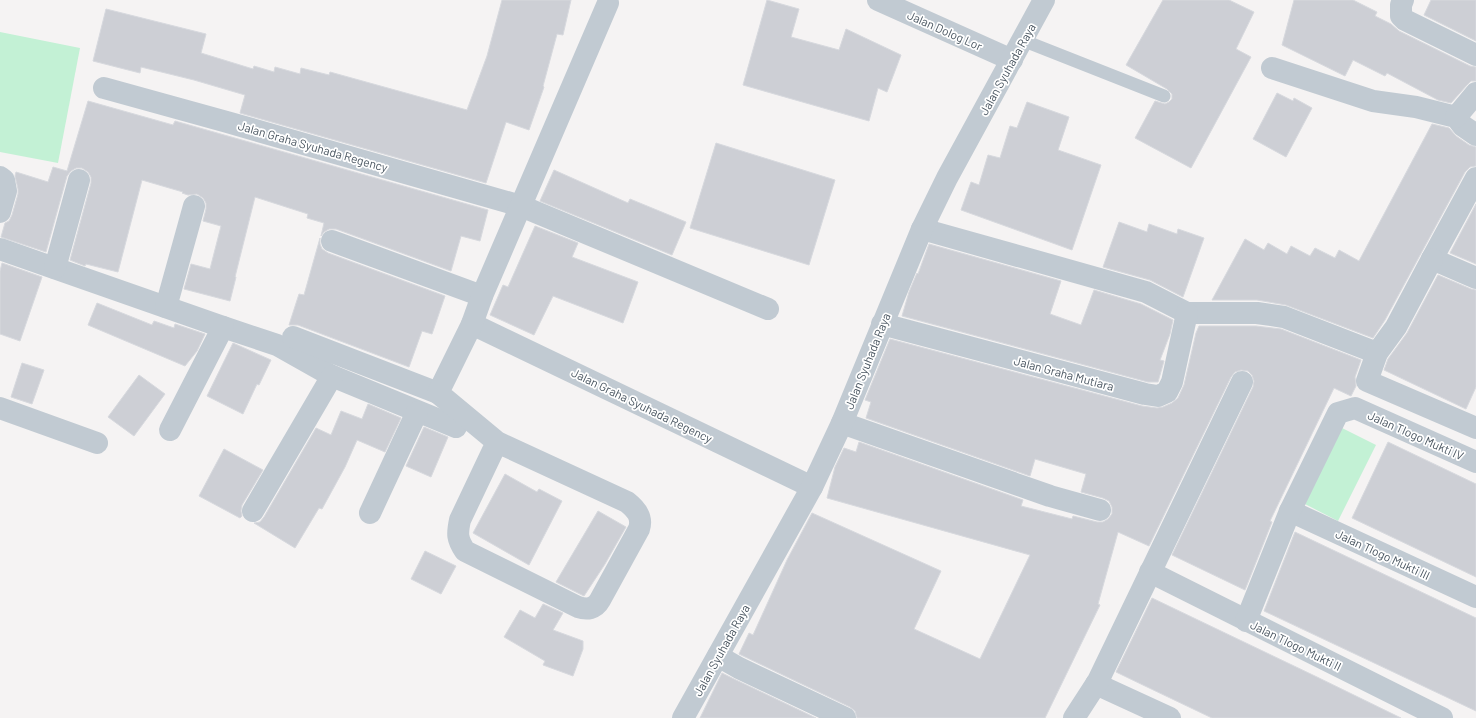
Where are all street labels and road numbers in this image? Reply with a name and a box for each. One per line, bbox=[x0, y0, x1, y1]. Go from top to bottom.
street label: Jalan Dolog Lor bbox=[905, 7, 985, 53]
street label: Jalan Syuhada Raya bbox=[976, 21, 1038, 117]
street label: Jalan Graha Syuhada Regency bbox=[237, 118, 390, 174]
street label: Jalan Syuhada Raya bbox=[841, 311, 893, 411]
street label: Jalan Graha Mutiara bbox=[1013, 353, 1115, 393]
street label: Jalan Graha Syuhada Regency bbox=[569, 365, 715, 445]
street label: Jalan Tlogo Mukti IV bbox=[1366, 408, 1466, 462]
street label: Jalan Tlogo Mukti III bbox=[1334, 526, 1432, 582]
street label: Jalan Syuhada Raya bbox=[690, 602, 752, 698]
street label: Jalan Tlogo Mukti II bbox=[1248, 617, 1344, 673]

